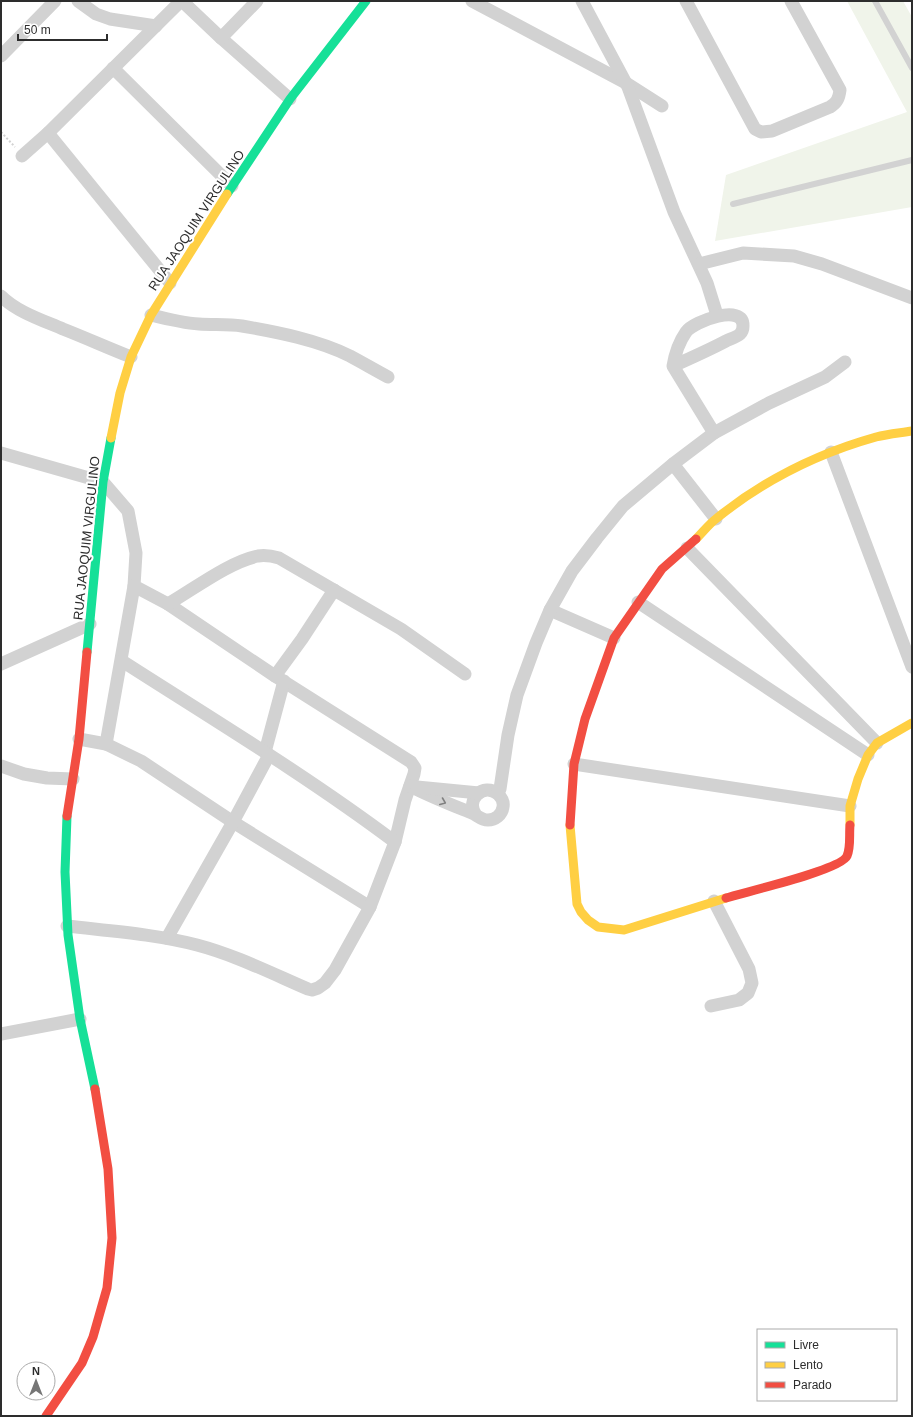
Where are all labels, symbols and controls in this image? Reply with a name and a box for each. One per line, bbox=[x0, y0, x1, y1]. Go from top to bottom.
scale bar bbox=[18, 16, 107, 42]
text: 50 m bbox=[24, 23, 51, 37]
street label: RUA JAOQUIM VIRGULINO bbox=[145, 147, 248, 293]
street label: RUA JAOQUIM VIRGULINO bbox=[70, 455, 103, 621]
one-way arrow bbox=[439, 797, 446, 805]
legend bbox=[757, 1329, 897, 1401]
text: Livre bbox=[793, 1338, 819, 1352]
text: Lento bbox=[793, 1358, 823, 1372]
north arrow bbox=[16, 1361, 56, 1401]
text: N bbox=[32, 1365, 40, 1377]
text: Parado bbox=[793, 1378, 832, 1392]

